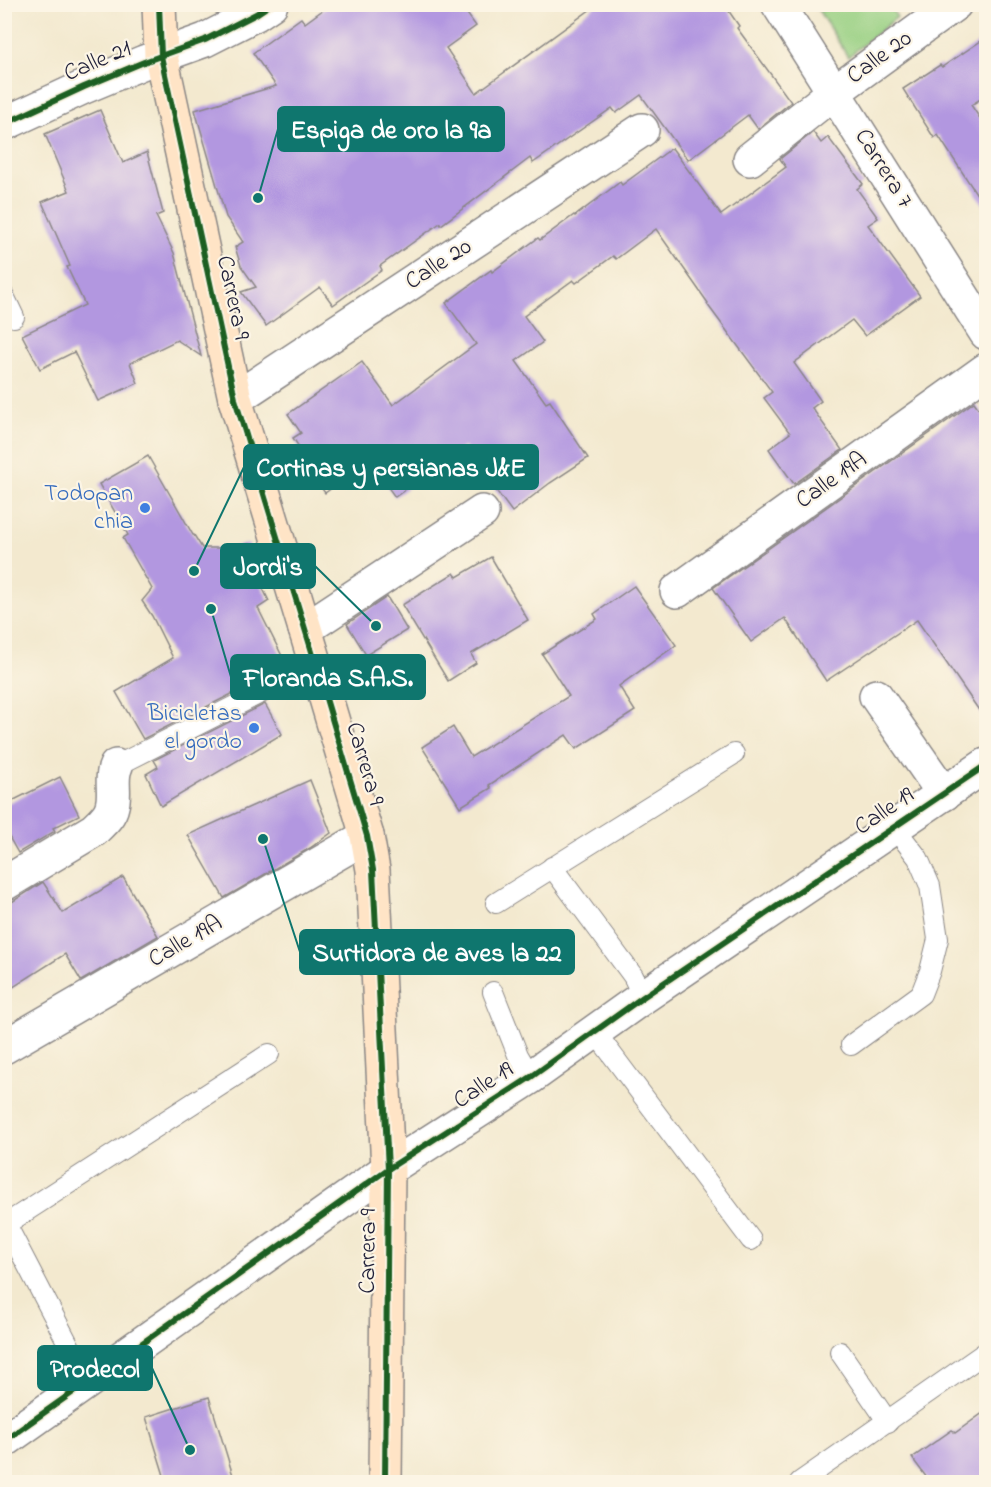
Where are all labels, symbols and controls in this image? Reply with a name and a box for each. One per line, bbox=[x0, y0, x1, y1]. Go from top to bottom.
street label: Calle 20 bbox=[840, 22, 920, 94]
street label: Calle 21 bbox=[59, 32, 138, 92]
callout: Espiga de oro la 9a bbox=[278, 107, 504, 151]
text: Espiga de oro la 9a bbox=[290, 113, 492, 152]
street label: Carrera 7 bbox=[845, 122, 921, 216]
street label: Calle 20 bbox=[399, 230, 479, 300]
street label: Carrera 9 bbox=[206, 253, 258, 344]
street label: Calle 19A bbox=[789, 444, 875, 518]
callout: Cortinas y persianas J&E bbox=[244, 445, 538, 489]
text: Cortinas y persianas J&E bbox=[256, 451, 526, 489]
place label: Todopan chia bbox=[44, 477, 133, 540]
marker: Todopan chia bbox=[138, 501, 152, 515]
callout: Jordi's bbox=[221, 544, 315, 588]
text: Jordi's bbox=[233, 550, 303, 588]
callout: Floranda S.A.S. bbox=[231, 655, 425, 699]
text: Floranda S.A.S. bbox=[241, 661, 414, 699]
place label: Bicicletas el gordo bbox=[147, 697, 242, 760]
street label: Carrera 9 bbox=[335, 718, 393, 811]
marker: Bicicletas el gordo bbox=[247, 721, 261, 735]
street label: Calle 19 bbox=[848, 779, 923, 845]
street label: Calle 19A bbox=[142, 907, 230, 977]
callout: Surtidora de aves la 22 bbox=[300, 930, 574, 974]
text: Surtidora de aves la 22 bbox=[312, 936, 562, 974]
street label: Calle 19 bbox=[447, 1053, 522, 1119]
street label: Carrera 9 bbox=[351, 1207, 387, 1294]
callout: Prodecol bbox=[38, 1346, 152, 1390]
text: Prodecol bbox=[50, 1352, 140, 1390]

